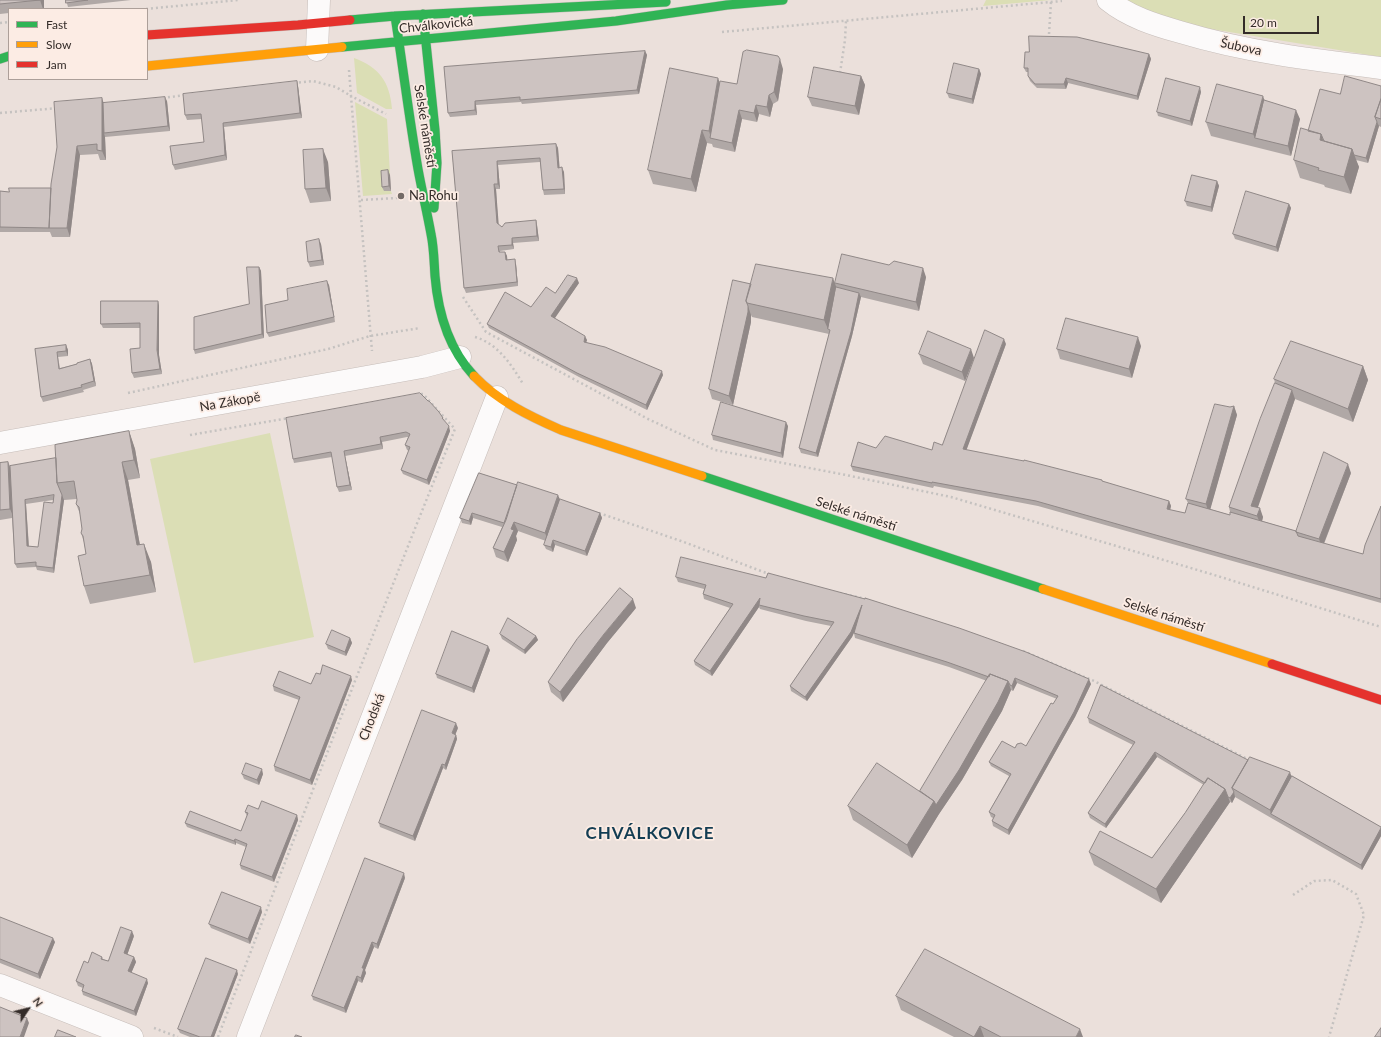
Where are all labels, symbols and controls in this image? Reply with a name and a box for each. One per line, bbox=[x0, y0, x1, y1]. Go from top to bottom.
legend bbox=[8, 8, 148, 80]
scale bar bbox=[1245, 8, 1321, 34]
street label: Chválkovická bbox=[398, 13, 474, 37]
text: 20 m bbox=[1250, 15, 1277, 30]
text: Fast bbox=[46, 17, 67, 32]
street label: Šubova bbox=[1219, 35, 1263, 59]
text: Slow bbox=[46, 37, 71, 52]
text: Jam bbox=[46, 57, 67, 72]
street label: Selské náměstí bbox=[411, 83, 439, 169]
place label: Na Rohu bbox=[409, 188, 458, 204]
marker: Na Rohu bbox=[396, 191, 406, 201]
street label: Na Zákopě bbox=[198, 389, 262, 415]
street label: Selské náměstí bbox=[814, 494, 898, 534]
street label: Selské náměstí bbox=[1122, 595, 1206, 635]
street label: Chodská bbox=[356, 691, 388, 743]
district label: CHVÁLKOVICE bbox=[585, 824, 715, 844]
north arrow bbox=[8, 989, 48, 1029]
text: N bbox=[30, 995, 46, 1009]

